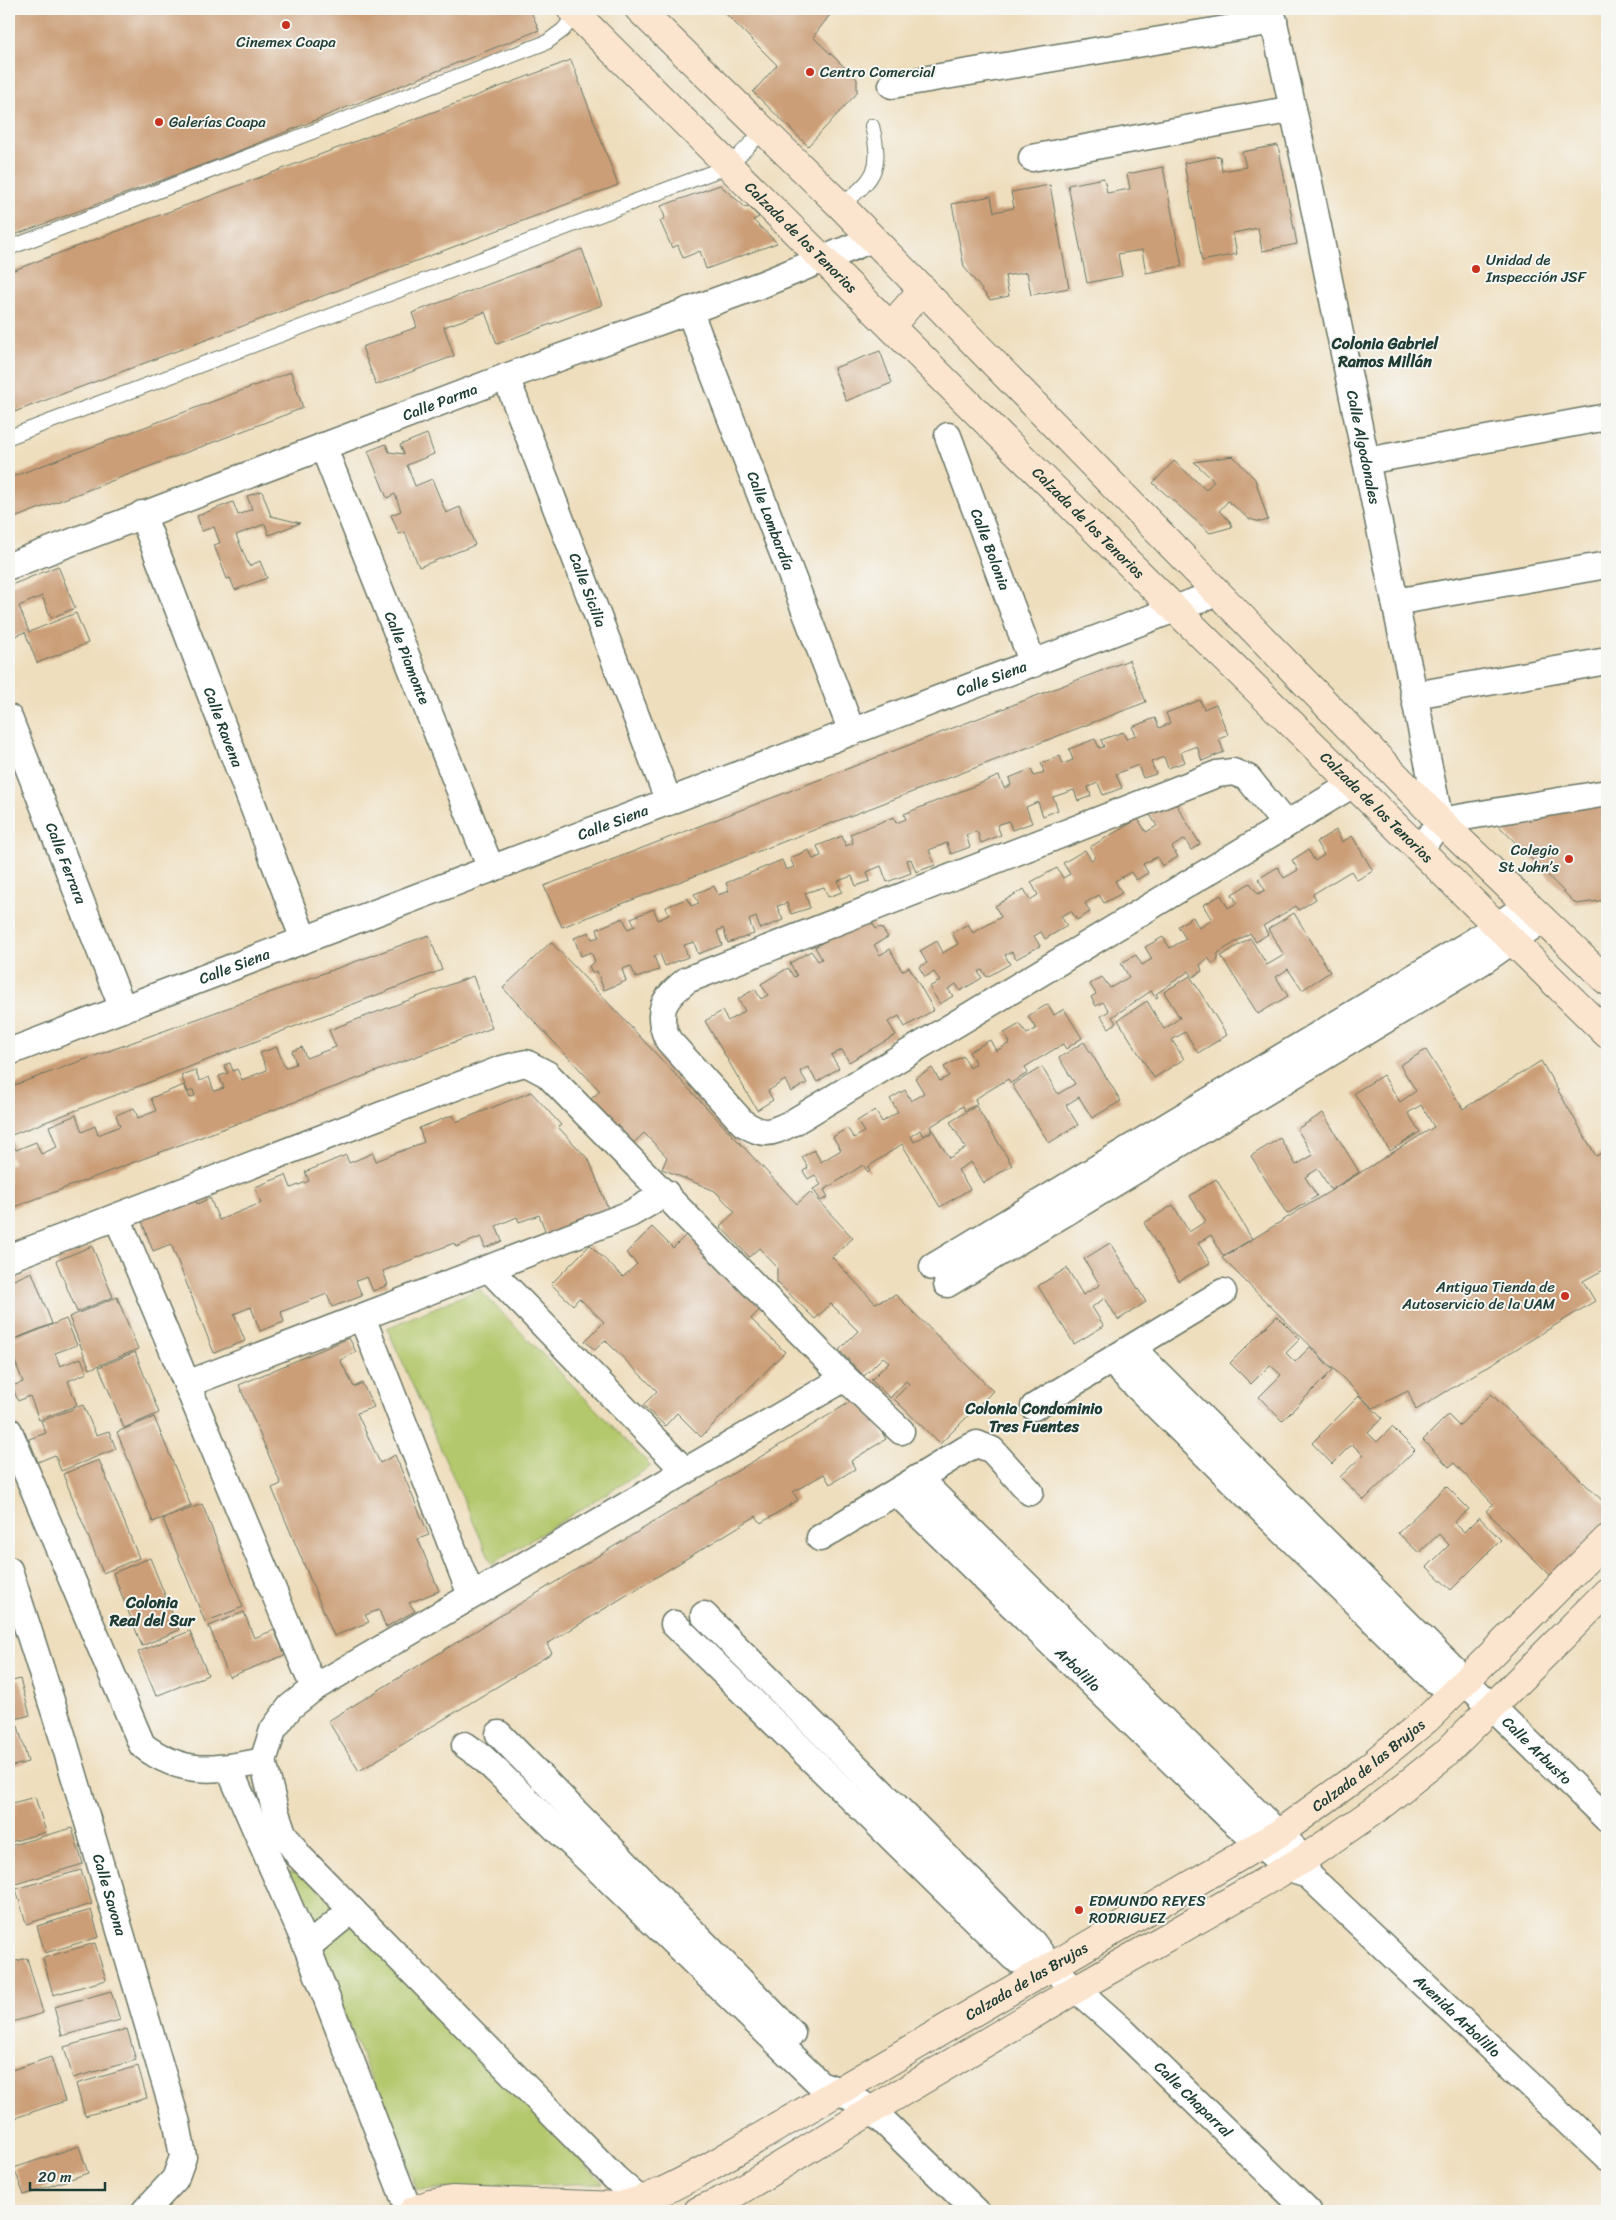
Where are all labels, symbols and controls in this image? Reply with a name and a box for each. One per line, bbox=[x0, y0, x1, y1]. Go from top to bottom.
marker: Cinemex Coapa bbox=[280, 19, 292, 31]
place label: Cinemex Coapa bbox=[236, 29, 336, 55]
place label: Centro Comercial bbox=[820, 59, 936, 85]
marker: Centro Comercial bbox=[804, 66, 816, 78]
place label: Galerías Coapa bbox=[169, 109, 266, 135]
marker: Galerías Coapa bbox=[153, 116, 165, 128]
street label: Calzada de los Tenorios bbox=[738, 175, 864, 300]
place label: Unidad de Inspección JSF bbox=[1485, 247, 1587, 290]
marker: Unidad de Inspección JSF bbox=[1470, 263, 1482, 275]
district label: Colonia Gabriel Ramos Millán bbox=[1331, 329, 1440, 376]
street label: Calle Parma bbox=[399, 376, 482, 428]
street label: Calle Algodonales bbox=[1339, 388, 1388, 507]
street label: Calzada de los Tenorios bbox=[1026, 460, 1151, 586]
street label: Calle Lombardía bbox=[739, 467, 802, 575]
street label: Calle Bolonia bbox=[963, 505, 1018, 595]
street label: Calle Sicilia bbox=[561, 549, 614, 632]
street label: Calle Piamonte bbox=[377, 607, 437, 709]
street label: Calle Siena bbox=[952, 653, 1031, 704]
street label: Calle Ravena bbox=[196, 683, 250, 771]
street label: Calzada de los Tenorios bbox=[1314, 745, 1440, 870]
street label: Calle Siena bbox=[574, 797, 653, 848]
street label: Calle Ferrara bbox=[38, 818, 94, 908]
place label: Colegio St John’s bbox=[1499, 837, 1559, 880]
marker: Colegio St John’s bbox=[1563, 853, 1575, 865]
street label: Calle Siena bbox=[195, 941, 274, 992]
place label: Antigua Tienda de Autoservicio de la UAM bbox=[1401, 1274, 1556, 1317]
marker: Antigua Tienda de Autoservicio de la UAM bbox=[1559, 1290, 1571, 1302]
district label: Colonia Condominio Tres Fuentes bbox=[965, 1394, 1103, 1441]
district label: Colonia Real del Sur bbox=[109, 1588, 196, 1635]
street label: Arbolillo bbox=[1048, 1640, 1107, 1699]
street label: Calle Arbusto bbox=[1496, 1710, 1578, 1792]
street label: Calzada de las Brujas bbox=[1306, 1712, 1432, 1819]
street label: Calle Savona bbox=[85, 1851, 134, 1939]
place label: EDMUNDO REYES RODRIGUEZ bbox=[1089, 1888, 1206, 1931]
marker: EDMUNDO REYES RODRIGUEZ bbox=[1073, 1904, 1085, 1916]
street label: Calzada de las Brujas bbox=[960, 1935, 1094, 2028]
street label: Avenida Arbolillo bbox=[1407, 1967, 1507, 2065]
street label: Calle Chaparral bbox=[1148, 2055, 1239, 2145]
scale bar bbox=[30, 2160, 105, 2192]
text: 20 m bbox=[38, 2164, 72, 2190]

